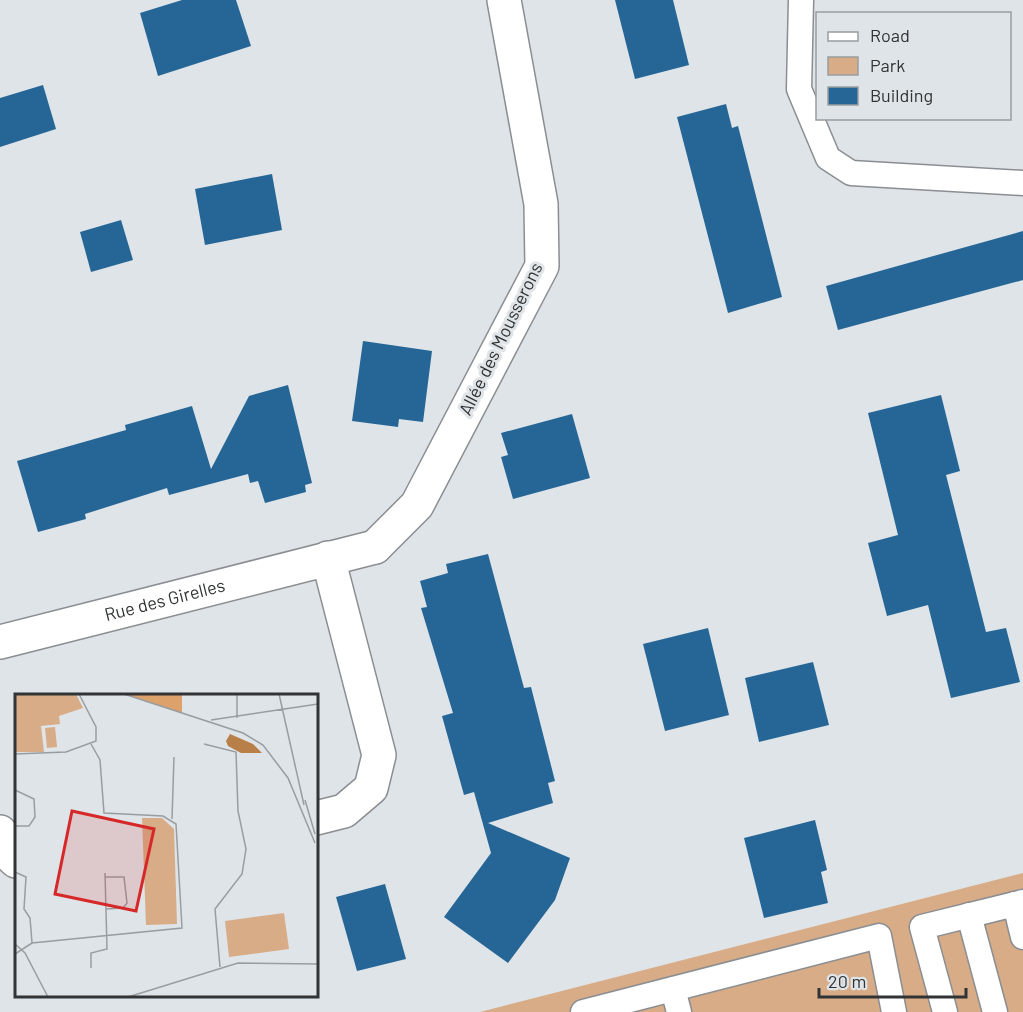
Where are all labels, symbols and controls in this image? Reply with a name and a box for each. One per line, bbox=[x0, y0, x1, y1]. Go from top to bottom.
legend bbox=[816, 12, 1011, 120]
text: Road bbox=[870, 24, 910, 46]
text: Park bbox=[870, 54, 905, 76]
text: Building bbox=[870, 84, 933, 106]
street label: Allée des Mousserons bbox=[454, 259, 547, 418]
street label: Rue des Girelles bbox=[102, 573, 227, 625]
inset map bbox=[15, 694, 318, 997]
scale bar bbox=[819, 961, 966, 999]
text: 20 m bbox=[828, 970, 866, 992]

